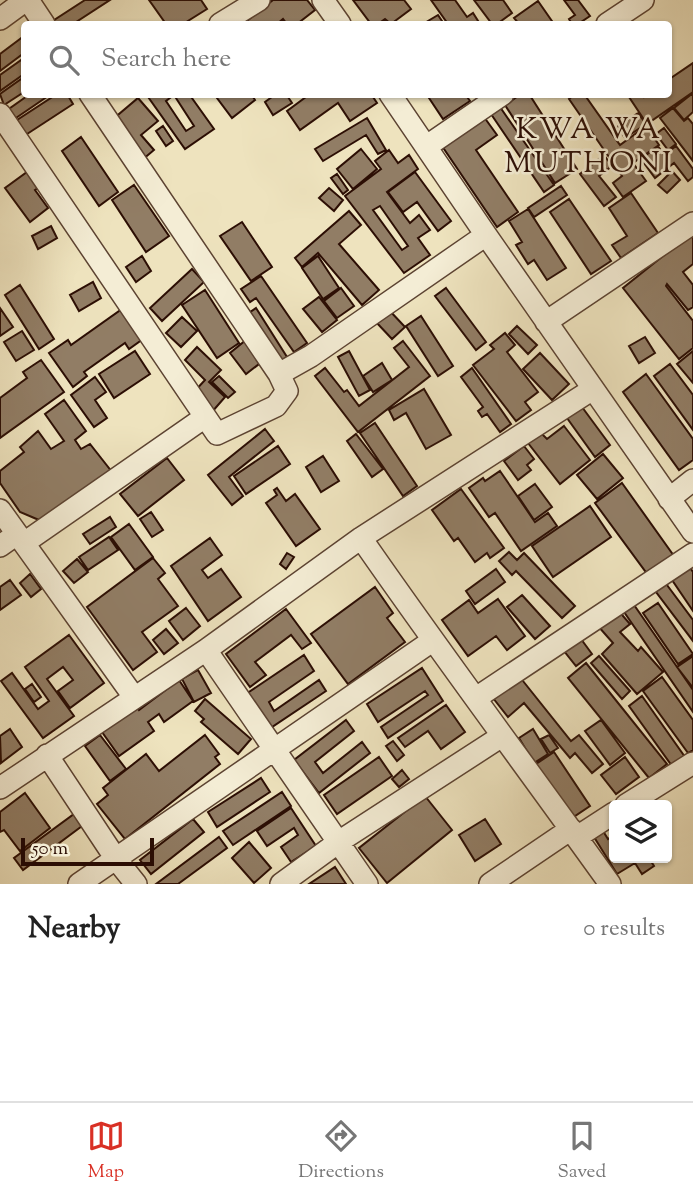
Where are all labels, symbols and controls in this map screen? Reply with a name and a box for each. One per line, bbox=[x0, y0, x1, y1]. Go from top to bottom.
search box bbox=[21, 21, 672, 98]
icon: search bbox=[45, 41, 83, 79]
text: Search here bbox=[101, 41, 231, 78]
district label: KWA WA MUTHONI bbox=[504, 109, 674, 186]
map controls bbox=[609, 800, 672, 863]
button: layers bbox=[609, 800, 672, 863]
scale bar bbox=[21, 835, 154, 867]
text: 50 m bbox=[32, 836, 68, 863]
text: Nearby bbox=[28, 908, 120, 951]
text: 0 results bbox=[583, 913, 665, 946]
tab: Map bbox=[87, 1117, 125, 1186]
tab: Directions bbox=[298, 1117, 384, 1186]
tab: Saved bbox=[557, 1117, 606, 1186]

